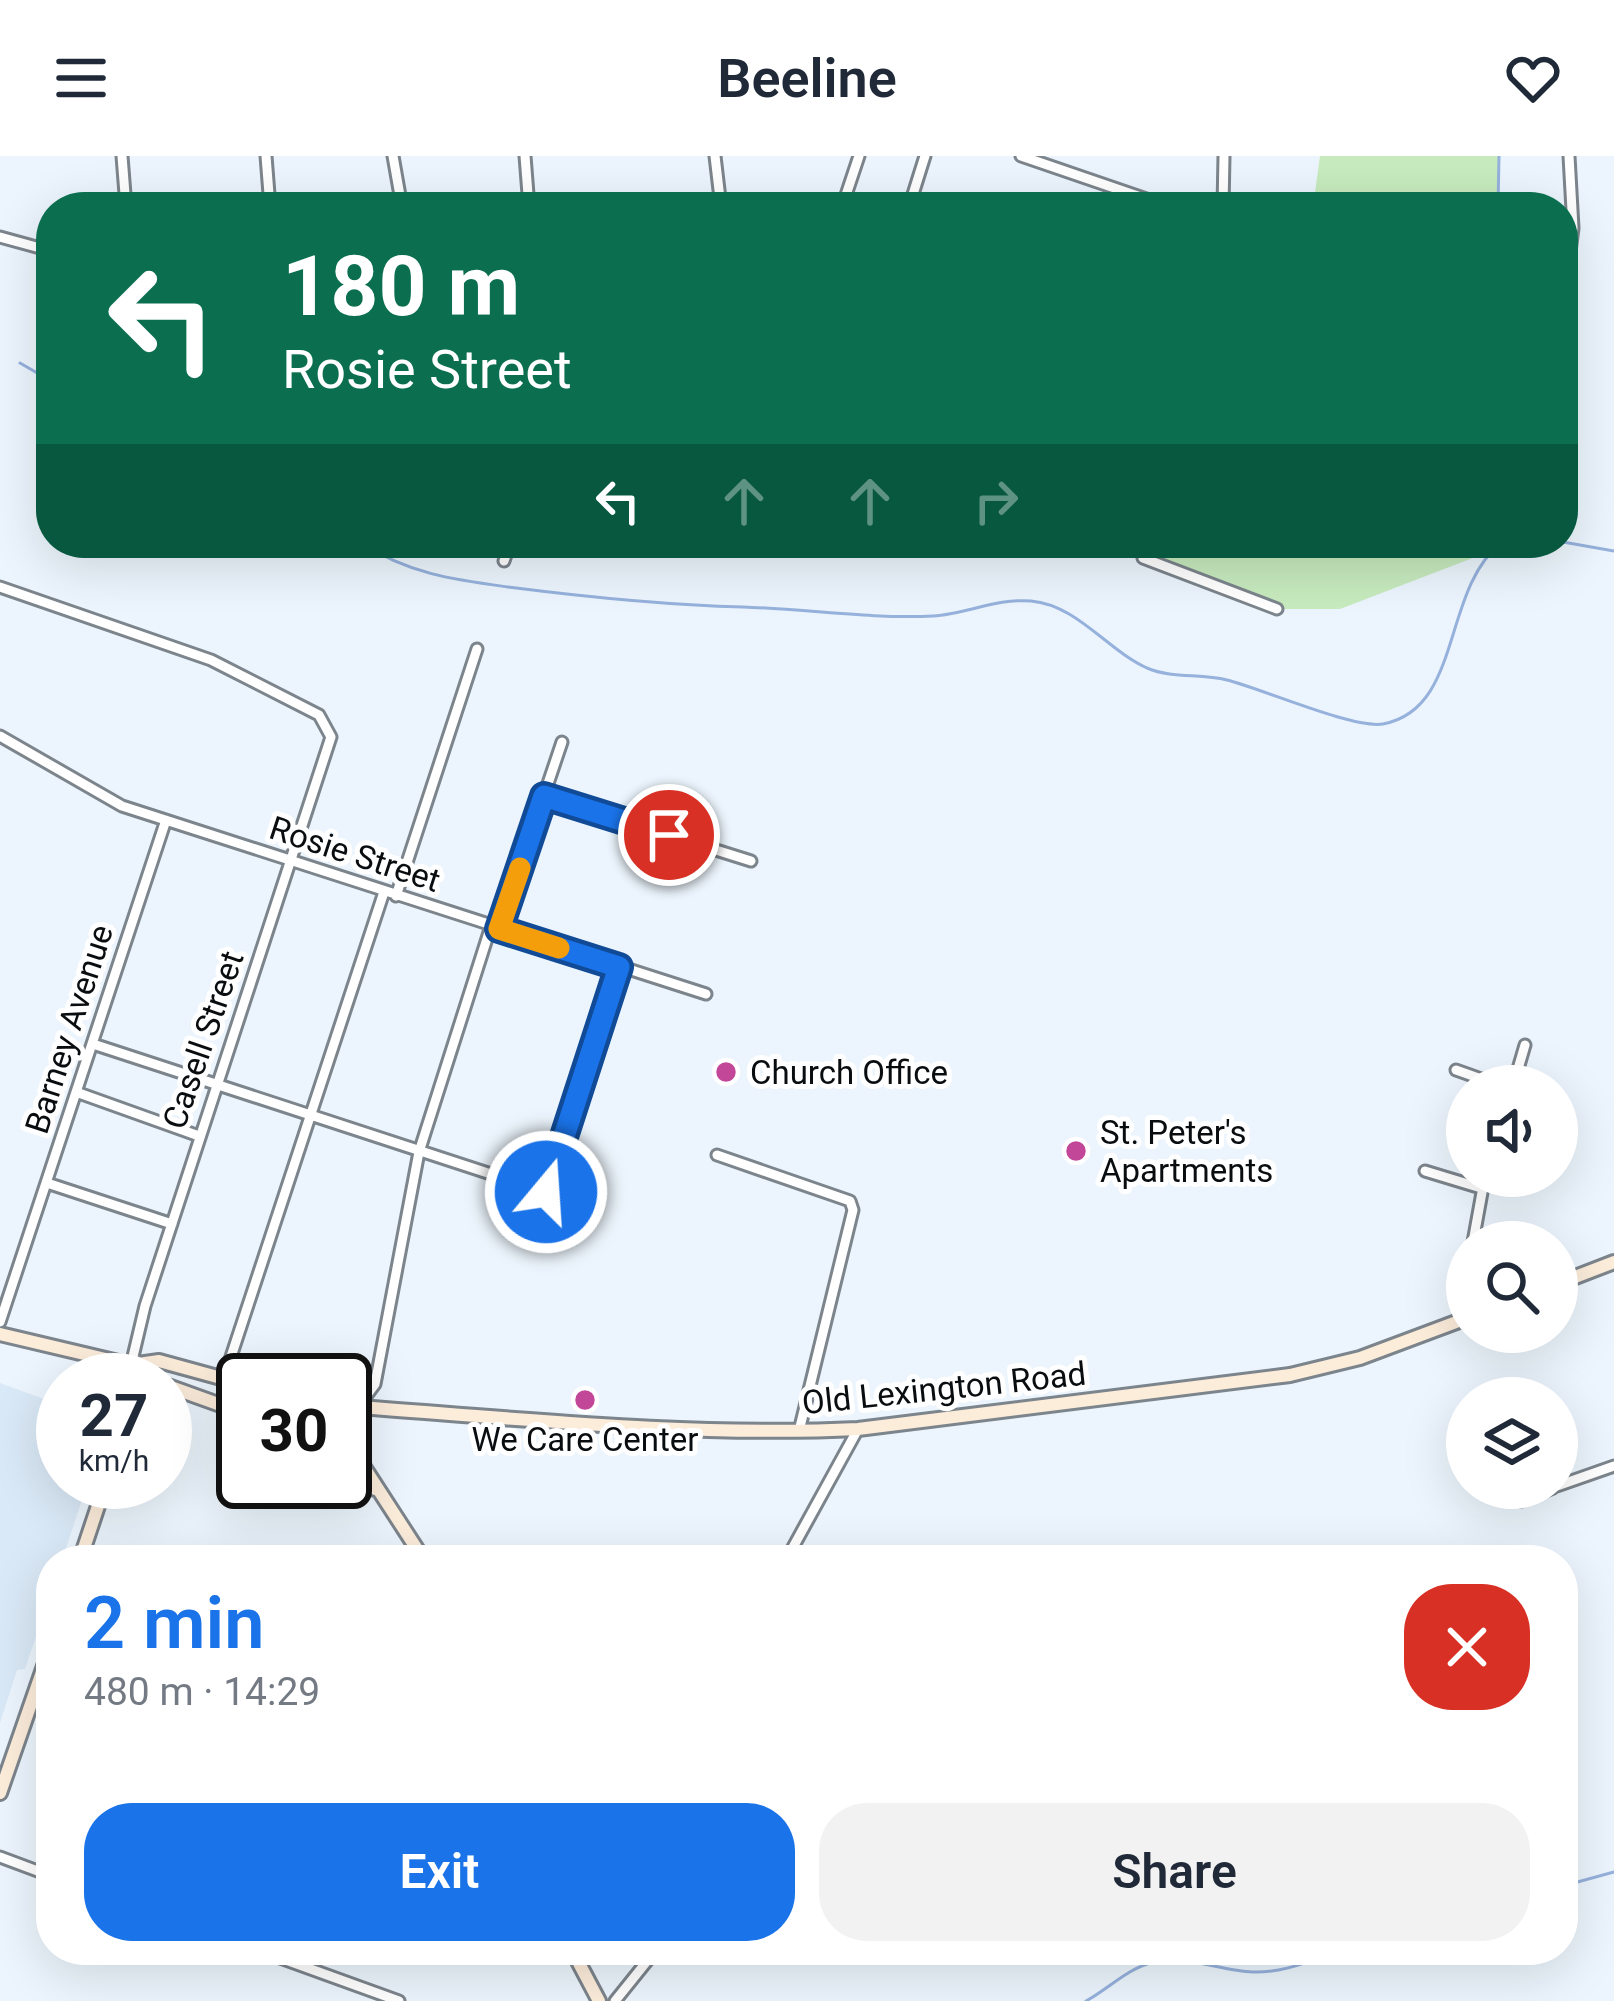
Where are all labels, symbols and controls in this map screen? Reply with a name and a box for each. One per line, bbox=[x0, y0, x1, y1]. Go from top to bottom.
icon: menu bbox=[48, 45, 114, 111]
icon: heart bbox=[1500, 45, 1566, 111]
text: Beeline bbox=[717, 47, 897, 110]
text: 180 m bbox=[282, 237, 520, 336]
icon: left bbox=[84, 240, 240, 396]
text: Rosie Street bbox=[282, 338, 572, 401]
icon: left bbox=[585, 468, 651, 534]
icon: ahead bbox=[711, 468, 777, 534]
icon: ahead bbox=[837, 468, 903, 534]
icon: right bbox=[963, 468, 1029, 534]
pin bbox=[618, 784, 720, 886]
icon: arrive bbox=[636, 802, 702, 868]
street label: Rosie Street bbox=[265, 808, 445, 900]
street label: Barney Avenue bbox=[17, 920, 121, 1138]
street label: Casell Street bbox=[154, 946, 252, 1134]
place label: Church Office bbox=[750, 1053, 948, 1092]
marker: Church Office bbox=[713, 1059, 739, 1085]
map controls bbox=[1446, 1065, 1578, 1509]
button: sound bbox=[1446, 1065, 1578, 1197]
place label: St. Peter's Apartments bbox=[1100, 1113, 1273, 1190]
position arrow bbox=[483, 1129, 609, 1255]
marker: St. Peter's Apartments bbox=[1063, 1138, 1089, 1164]
button: search bbox=[1446, 1221, 1578, 1353]
speed limit sign: 30 bbox=[216, 1353, 372, 1509]
street label: Old Lexington Road bbox=[800, 1354, 1088, 1422]
button: layers bbox=[1446, 1377, 1578, 1509]
text: 27 bbox=[80, 1380, 148, 1451]
marker: We Care Center bbox=[572, 1387, 598, 1413]
place label: We Care Center bbox=[471, 1420, 699, 1459]
text: km/h bbox=[79, 1443, 149, 1478]
text: 2 min bbox=[84, 1581, 265, 1666]
button: close bbox=[1404, 1584, 1530, 1710]
text: 480 m · 14:29 bbox=[84, 1669, 320, 1715]
button: Exit bbox=[84, 1803, 795, 1941]
button: Share bbox=[819, 1803, 1530, 1941]

